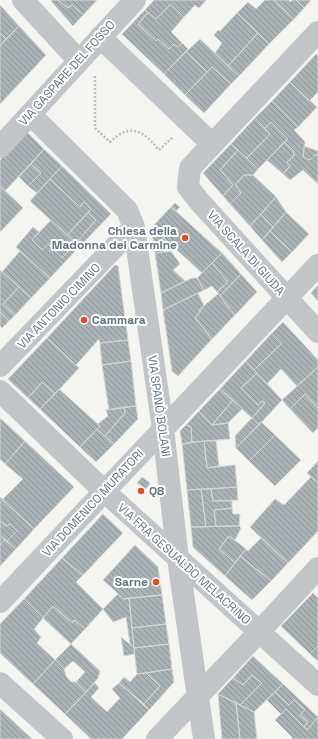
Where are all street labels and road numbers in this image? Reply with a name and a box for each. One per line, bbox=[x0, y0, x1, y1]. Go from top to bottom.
street label: VIA GASPARE DEL FOSSO bbox=[15, 17, 119, 129]
street label: VIA SCALA DI GIUDA bbox=[204, 207, 289, 299]
street label: VIA ANTONIO CIMINO bbox=[14, 260, 104, 352]
street label: VIA SPANÒ BOLANI bbox=[144, 354, 174, 458]
street label: VIA DOMENICO MURATORI bbox=[39, 446, 147, 560]
street label: VIA FRA GESUALDO MELACRINO bbox=[114, 500, 254, 628]

